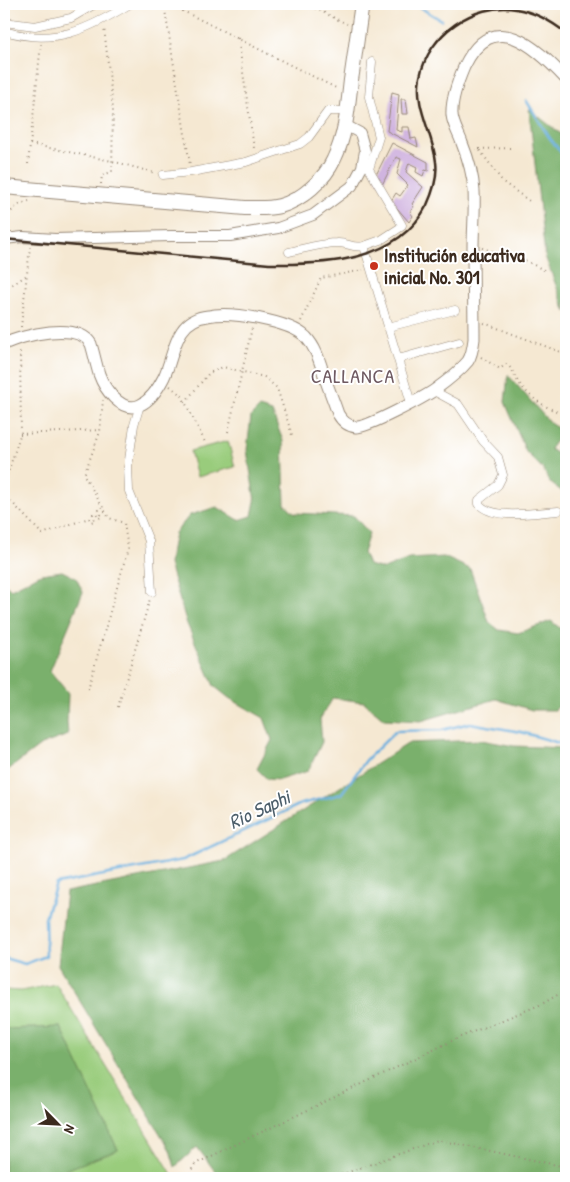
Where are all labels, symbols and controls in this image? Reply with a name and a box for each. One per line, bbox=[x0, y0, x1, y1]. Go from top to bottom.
place label: Institución educativa inicial No. 301 bbox=[384, 242, 525, 290]
marker: Institución educativa inicial No. 301 bbox=[368, 260, 380, 272]
district label: CALLANCA bbox=[311, 362, 395, 389]
water label: Rio Saphi bbox=[224, 782, 297, 836]
north arrow bbox=[32, 1100, 82, 1150]
text: N bbox=[60, 1122, 81, 1137]

